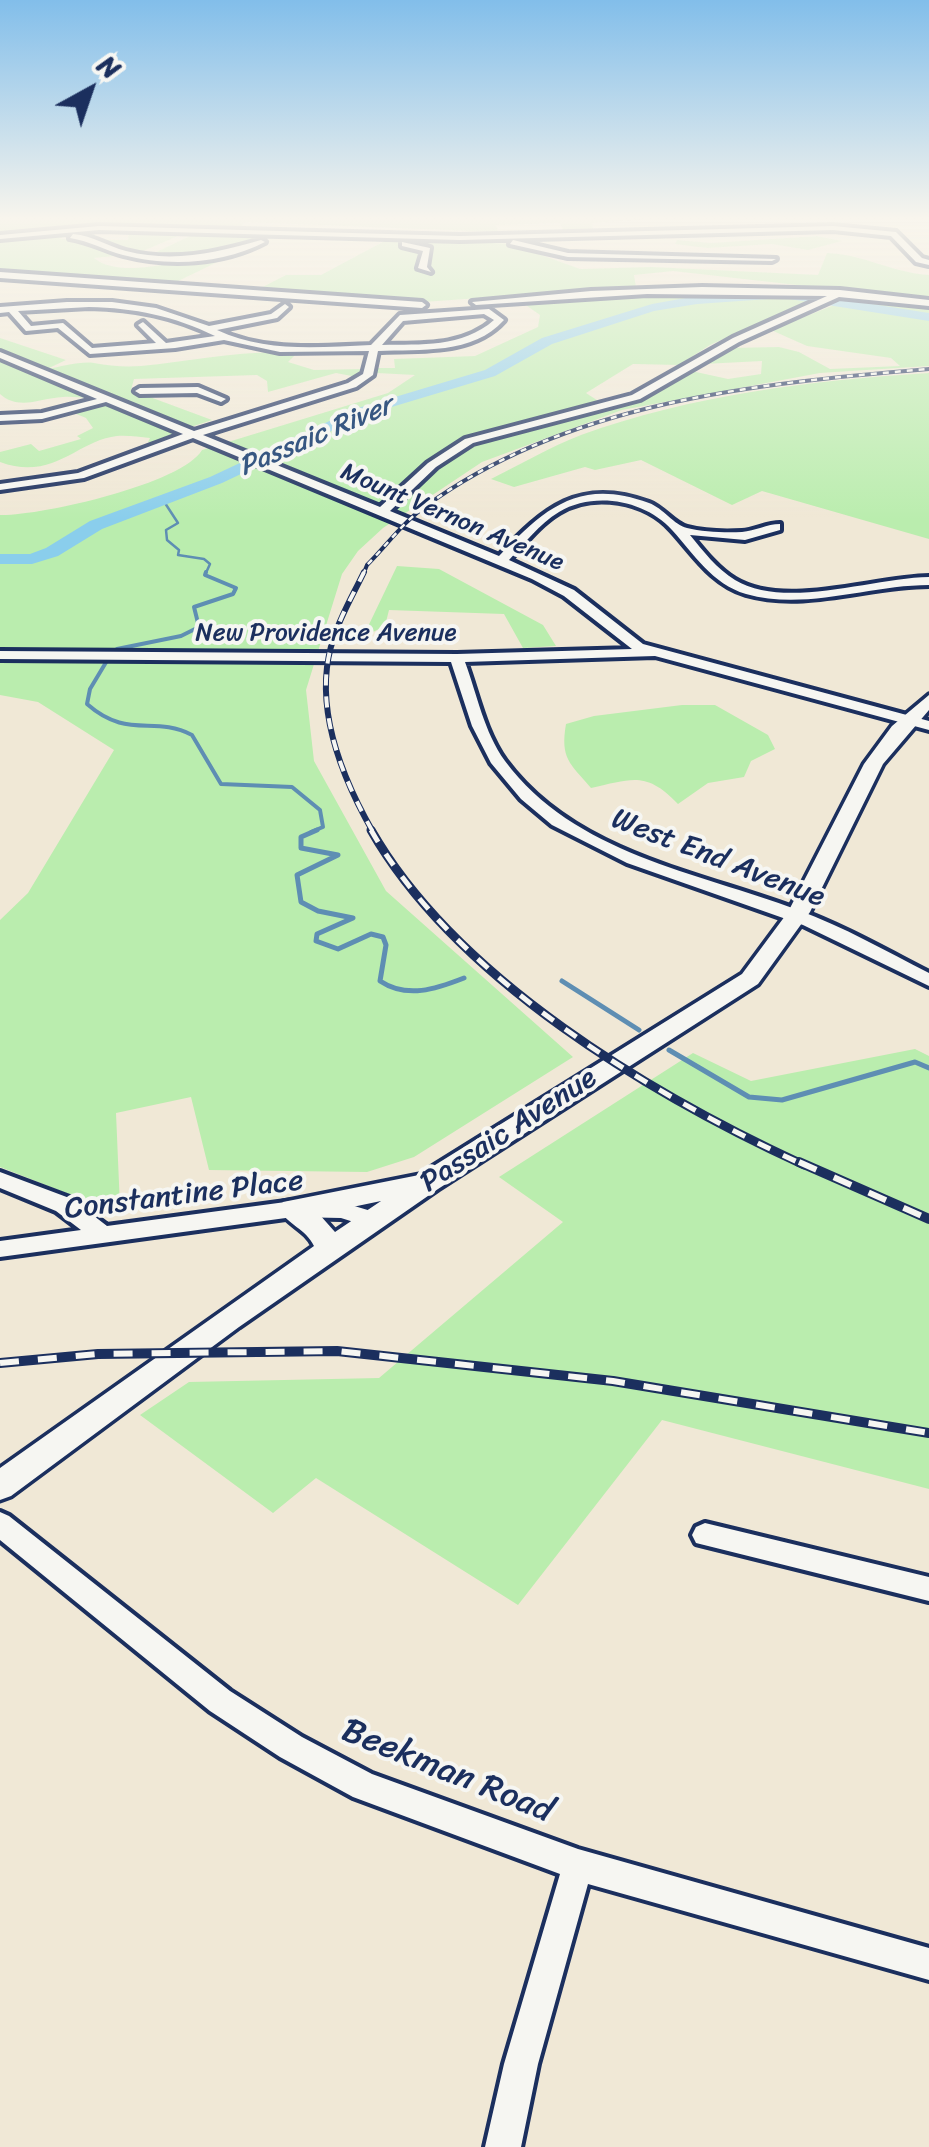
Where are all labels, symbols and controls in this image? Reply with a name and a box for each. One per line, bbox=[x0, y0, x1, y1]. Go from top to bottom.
north arrow bbox=[40, 40, 140, 140]
text: N bbox=[86, 42, 133, 92]
water label: Passaic River bbox=[234, 390, 398, 484]
street label: Mount Vernon Avenue bbox=[336, 457, 568, 579]
street label: New Providence Avenue bbox=[196, 619, 456, 649]
street label: West End Avenue bbox=[606, 802, 830, 916]
street label: Passaic Avenue bbox=[414, 1061, 604, 1201]
street label: Constantine Place bbox=[63, 1163, 305, 1229]
street label: Beekman Road bbox=[335, 1711, 559, 1833]

